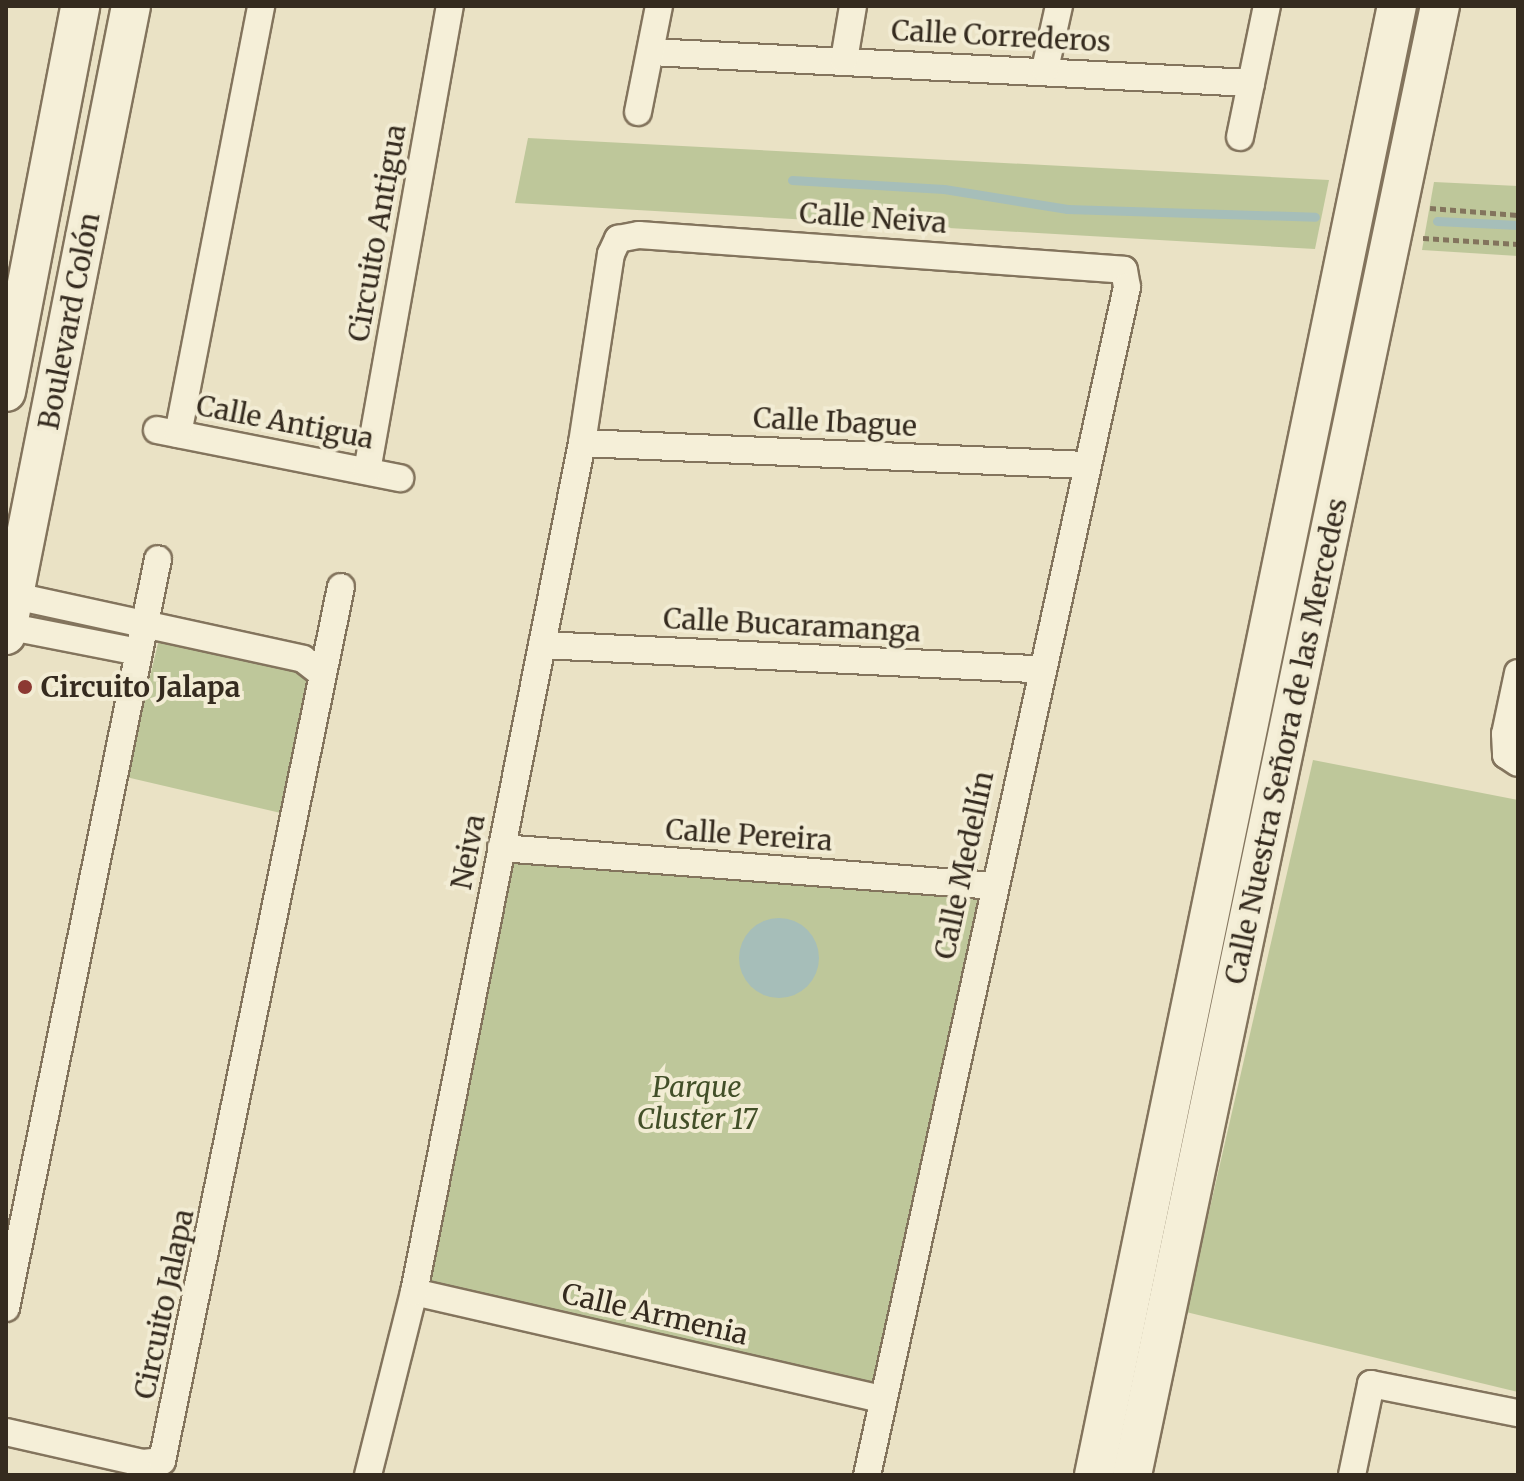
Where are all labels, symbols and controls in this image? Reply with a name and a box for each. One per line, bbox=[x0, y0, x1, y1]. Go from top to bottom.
street label: Calle Correderos bbox=[890, 13, 1112, 59]
street label: Circuito Antigua bbox=[341, 122, 413, 344]
street label: Calle Neiva bbox=[798, 196, 948, 240]
street label: Boulevard Colón bbox=[31, 210, 107, 432]
street label: Calle Antigua bbox=[194, 388, 376, 456]
street label: Calle Ibague bbox=[752, 401, 918, 443]
street label: Calle Nuestra Señora de las Mercedes bbox=[1218, 495, 1354, 987]
street label: Calle Bucaramanga bbox=[662, 601, 922, 649]
place label: Circuito Jalapa bbox=[41, 670, 240, 704]
marker: Circuito Jalapa bbox=[16, 678, 34, 696]
street label: Calle Medellín bbox=[928, 768, 1000, 962]
street label: Neiva bbox=[444, 812, 492, 892]
street label: Calle Pereira bbox=[664, 812, 834, 858]
park label: Parque Cluster 17 bbox=[637, 1070, 757, 1136]
street label: Circuito Jalapa bbox=[127, 1206, 201, 1402]
street label: Calle Armenia bbox=[559, 1276, 751, 1352]

